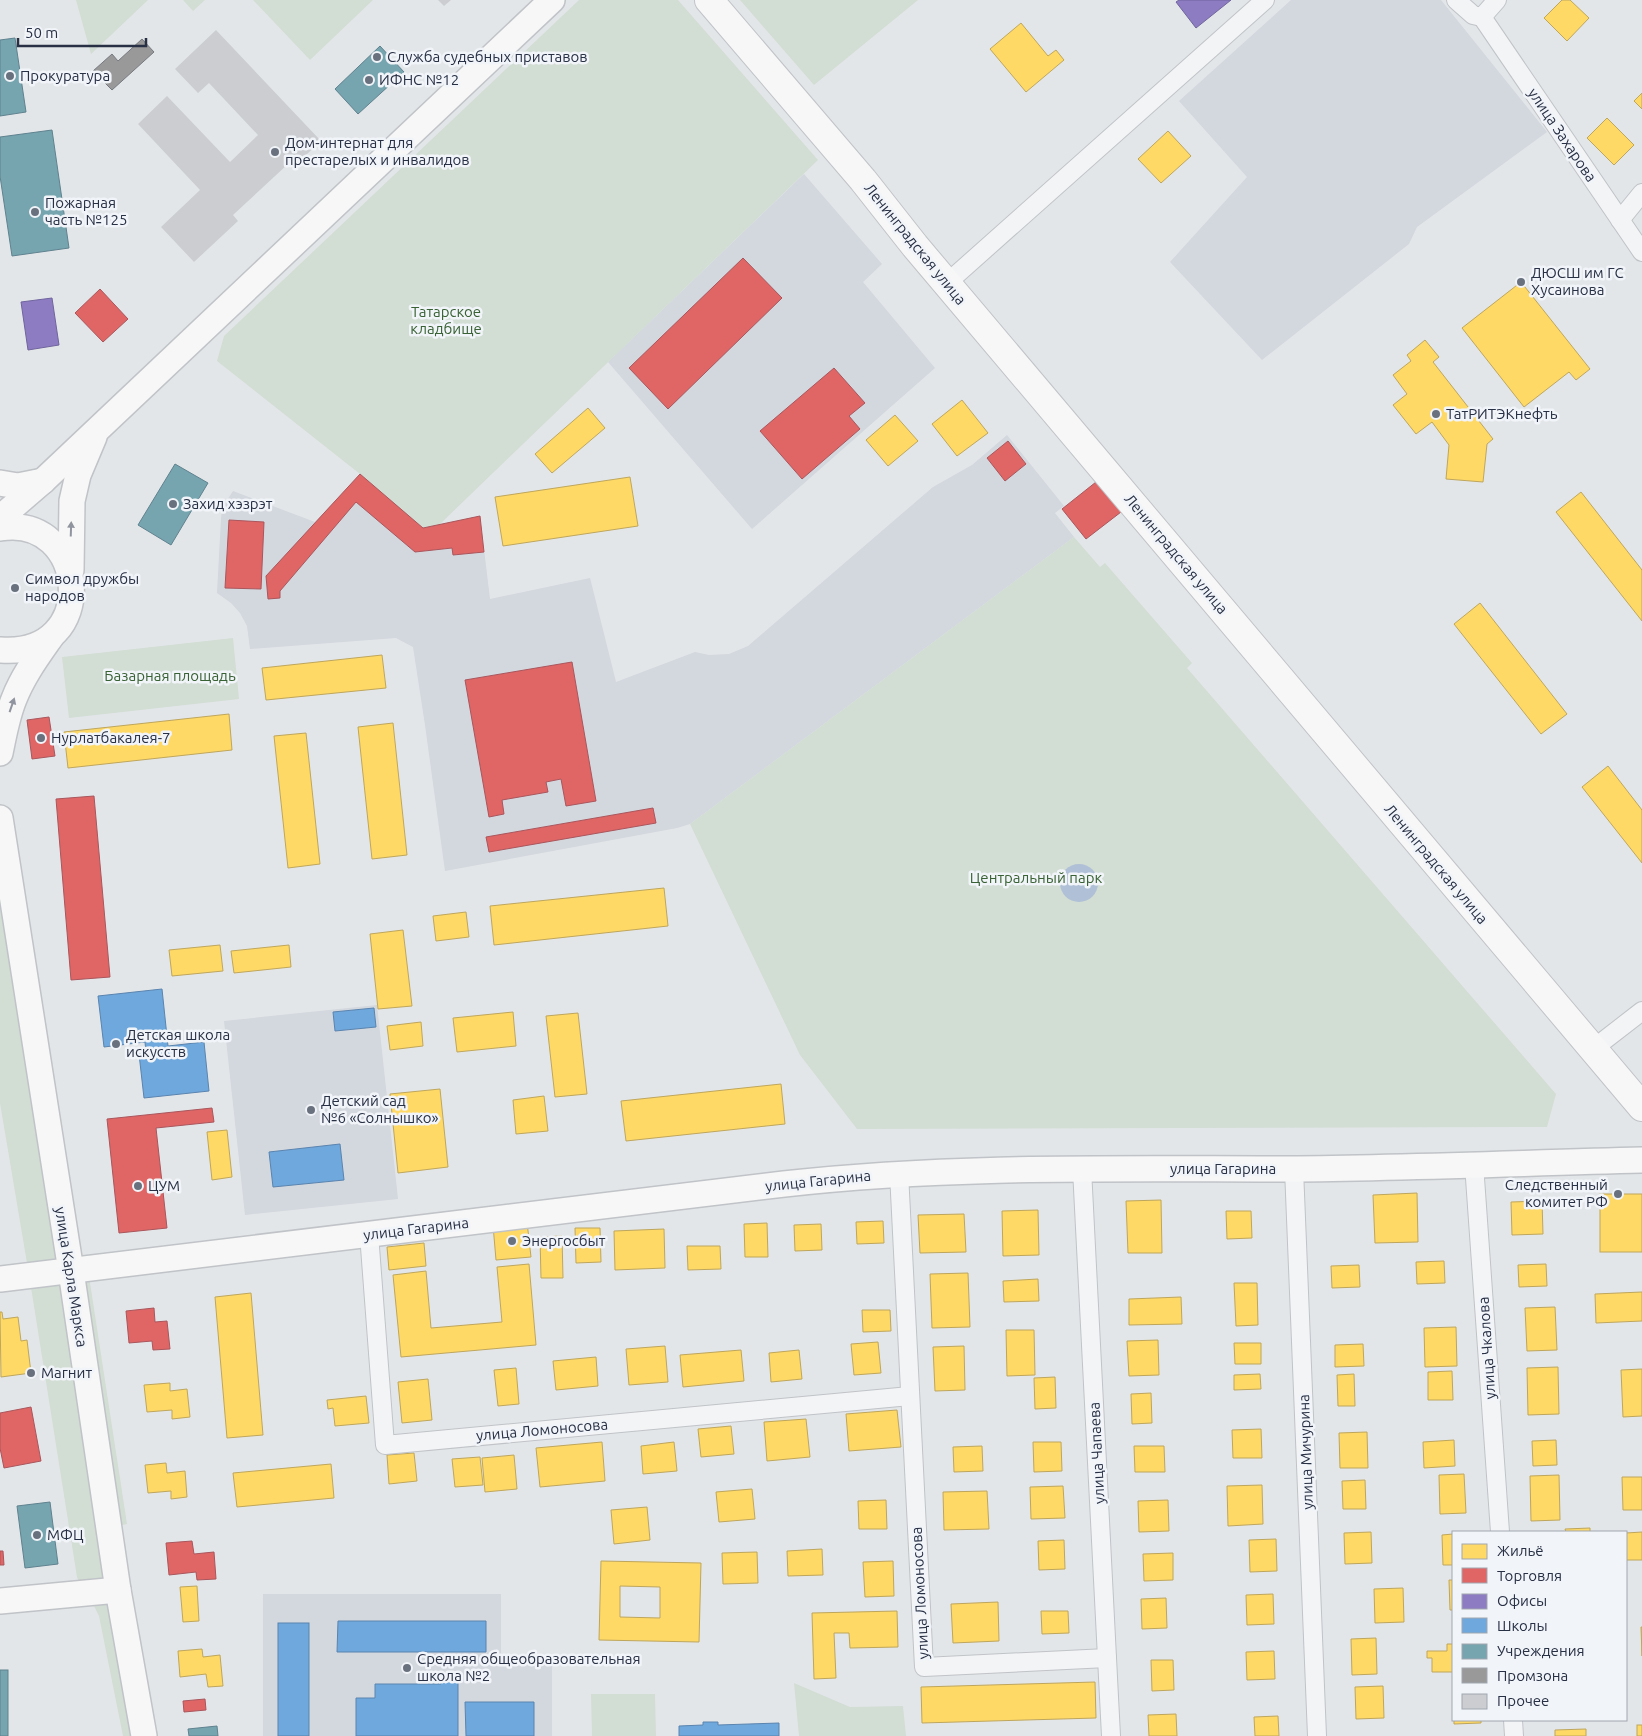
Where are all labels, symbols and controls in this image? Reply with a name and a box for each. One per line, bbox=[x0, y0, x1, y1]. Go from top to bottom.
scale bar bbox=[18, 15, 145, 47]
text: 50 m bbox=[25, 24, 58, 41]
place label: Служба судебных приставов bbox=[387, 48, 588, 65]
marker: Служба судебных приставов bbox=[371, 51, 383, 63]
place label: Прокуратура bbox=[20, 67, 110, 84]
marker: Прокуратура bbox=[4, 70, 16, 82]
place label: ИФНС №12 bbox=[379, 71, 459, 88]
marker: ИФНС №12 bbox=[363, 74, 375, 86]
street label: улица Захарова bbox=[1525, 85, 1600, 185]
place label: Дом-интернат для престарелых и инвалидов bbox=[285, 134, 470, 168]
marker: Дом-интернат для престарелых и инвалидов bbox=[269, 146, 281, 158]
street label: Ленинградская улица bbox=[861, 180, 970, 308]
place label: Пожарная часть №125 bbox=[45, 194, 128, 228]
marker: Пожарная часть №125 bbox=[29, 206, 41, 218]
place label: ДЮСШ им ГС Хусаинова bbox=[1531, 264, 1624, 298]
marker: ДЮСШ им ГС Хусаинова bbox=[1515, 276, 1527, 288]
park label: Татарское кладбище bbox=[410, 303, 482, 337]
place label: ТатРИТЭКнефть bbox=[1446, 405, 1558, 422]
marker: ТатРИТЭКнефть bbox=[1430, 408, 1442, 420]
street label: Ленинградская улица bbox=[1121, 490, 1232, 617]
place label: Захид хэзрэт bbox=[183, 495, 273, 512]
marker: Захид хэзрэт bbox=[167, 498, 179, 510]
one-way arrow bbox=[67, 520, 75, 536]
place label: Символ дружбы народов bbox=[25, 570, 139, 604]
marker: Символ дружбы народов bbox=[9, 582, 21, 594]
park label: Базарная площадь bbox=[104, 667, 236, 684]
one-way arrow bbox=[8, 698, 16, 713]
place label: Нурлатбакалея-7 bbox=[51, 729, 170, 746]
marker: Нурлатбакалея-7 bbox=[35, 732, 47, 744]
street label: Ленинградская улица bbox=[1381, 800, 1492, 927]
park label: Центральный парк bbox=[970, 869, 1102, 886]
place label: Детская школа искусств bbox=[126, 1026, 230, 1060]
marker: Детская школа искусств bbox=[110, 1038, 122, 1050]
place label: Детский сад №6 «Солнышко» bbox=[321, 1092, 438, 1126]
marker: Детский сад №6 «Солнышко» bbox=[305, 1104, 317, 1116]
street label: улица Гагарина bbox=[1170, 1160, 1276, 1177]
street label: улица Гагарина bbox=[764, 1166, 872, 1195]
place label: Следственный комитет РФ bbox=[1505, 1176, 1608, 1210]
place label: ЦУМ bbox=[148, 1177, 180, 1194]
marker: ЦУМ bbox=[132, 1180, 144, 1192]
marker: Следственный комитет РФ bbox=[1612, 1188, 1624, 1200]
street label: улица Карла Маркса bbox=[52, 1206, 91, 1348]
street label: улица Гагарина bbox=[362, 1214, 470, 1243]
place label: Энергосбыт bbox=[522, 1232, 606, 1249]
marker: Энергосбыт bbox=[506, 1235, 518, 1247]
street label: улица Чкалова bbox=[1474, 1296, 1499, 1400]
place label: Магнит bbox=[41, 1364, 92, 1381]
marker: Магнит bbox=[25, 1367, 37, 1379]
street label: улица Мичурина bbox=[1295, 1394, 1316, 1510]
street label: улица Чапаева bbox=[1085, 1402, 1108, 1504]
street label: улица Ломоносова bbox=[475, 1415, 609, 1444]
place label: МФЦ bbox=[47, 1526, 84, 1543]
street label: улица Ломоносова bbox=[908, 1526, 931, 1660]
marker: МФЦ bbox=[31, 1529, 43, 1541]
legend bbox=[1452, 1531, 1627, 1721]
text: Жильё bbox=[1497, 1542, 1544, 1559]
text: Торговля bbox=[1497, 1567, 1562, 1584]
text: Офисы bbox=[1497, 1592, 1547, 1609]
text: Школы bbox=[1497, 1617, 1548, 1634]
text: Учреждения bbox=[1497, 1642, 1585, 1659]
place label: Средняя общеобразовательная школа №2 bbox=[417, 1650, 641, 1684]
marker: Средняя общеобразовательная школа №2 bbox=[401, 1662, 413, 1674]
text: Промзона bbox=[1497, 1667, 1568, 1684]
text: Прочее bbox=[1497, 1692, 1549, 1709]

